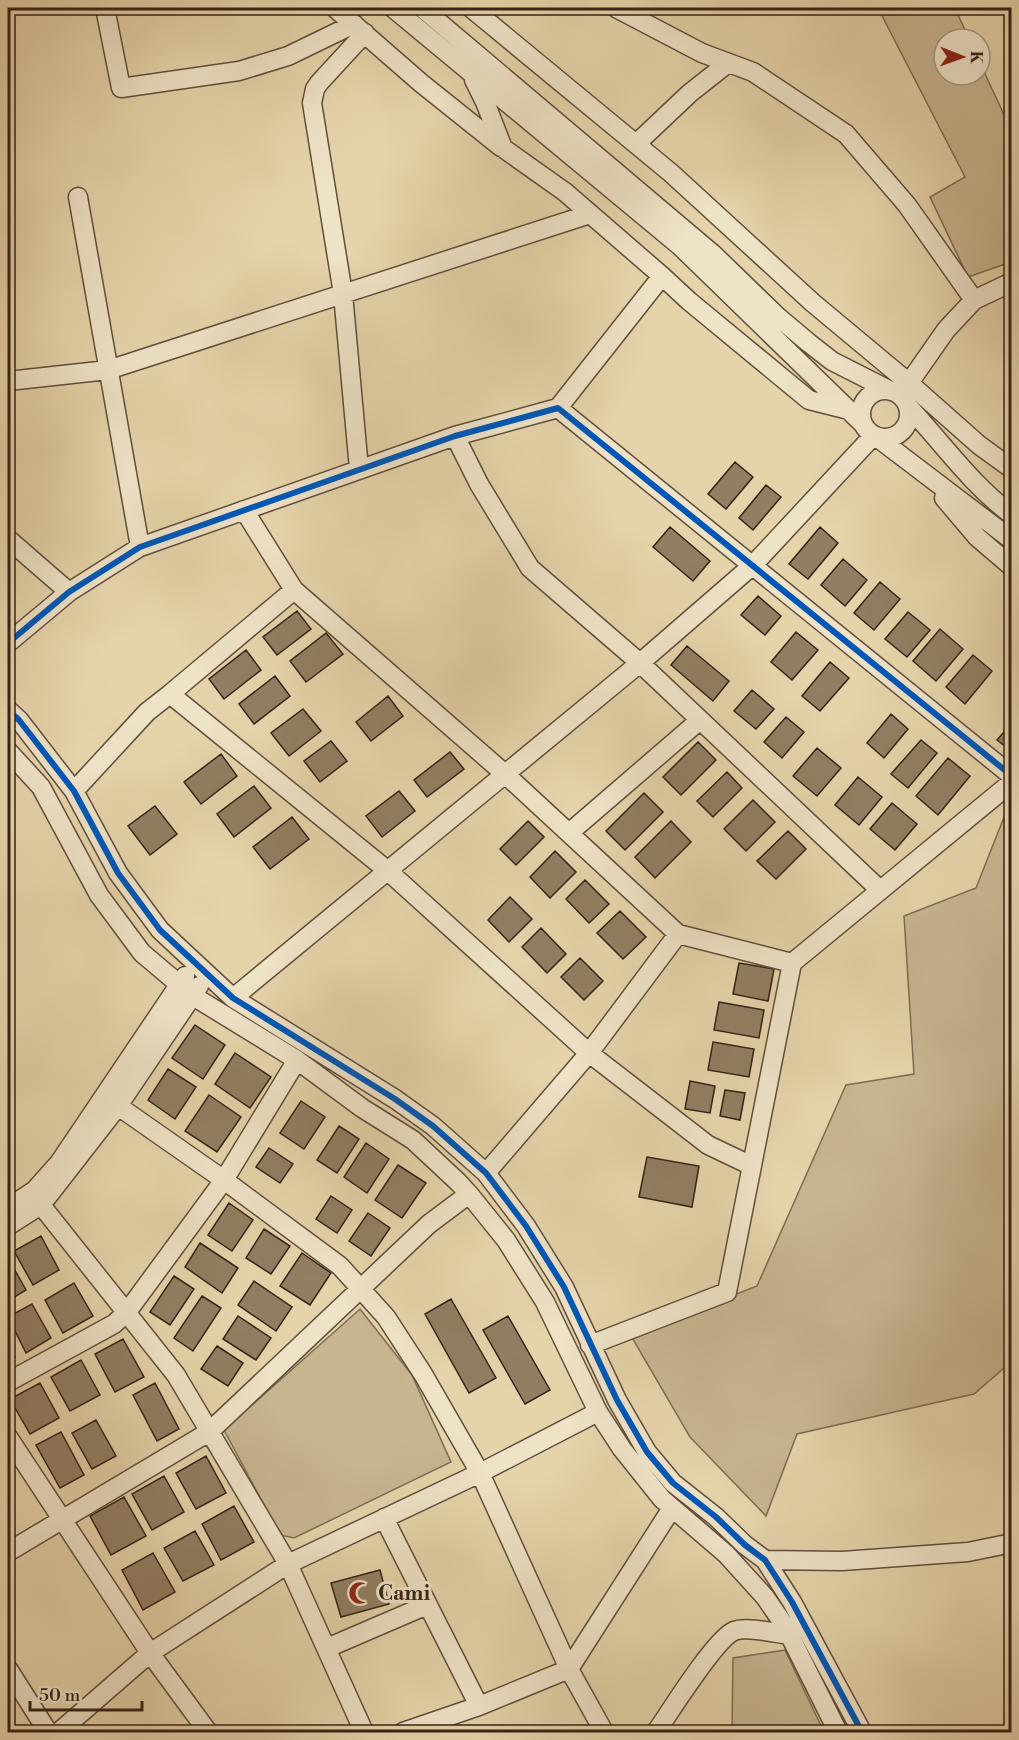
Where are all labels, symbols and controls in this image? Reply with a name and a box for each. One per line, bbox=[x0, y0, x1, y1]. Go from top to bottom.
north arrow bbox=[932, 27, 992, 87]
text: K bbox=[966, 51, 986, 65]
mosque icon: Cami bbox=[347, 1580, 373, 1606]
place label: Cami bbox=[378, 1581, 430, 1607]
scale bar bbox=[30, 1674, 142, 1712]
text: 50 m bbox=[39, 1684, 81, 1707]

